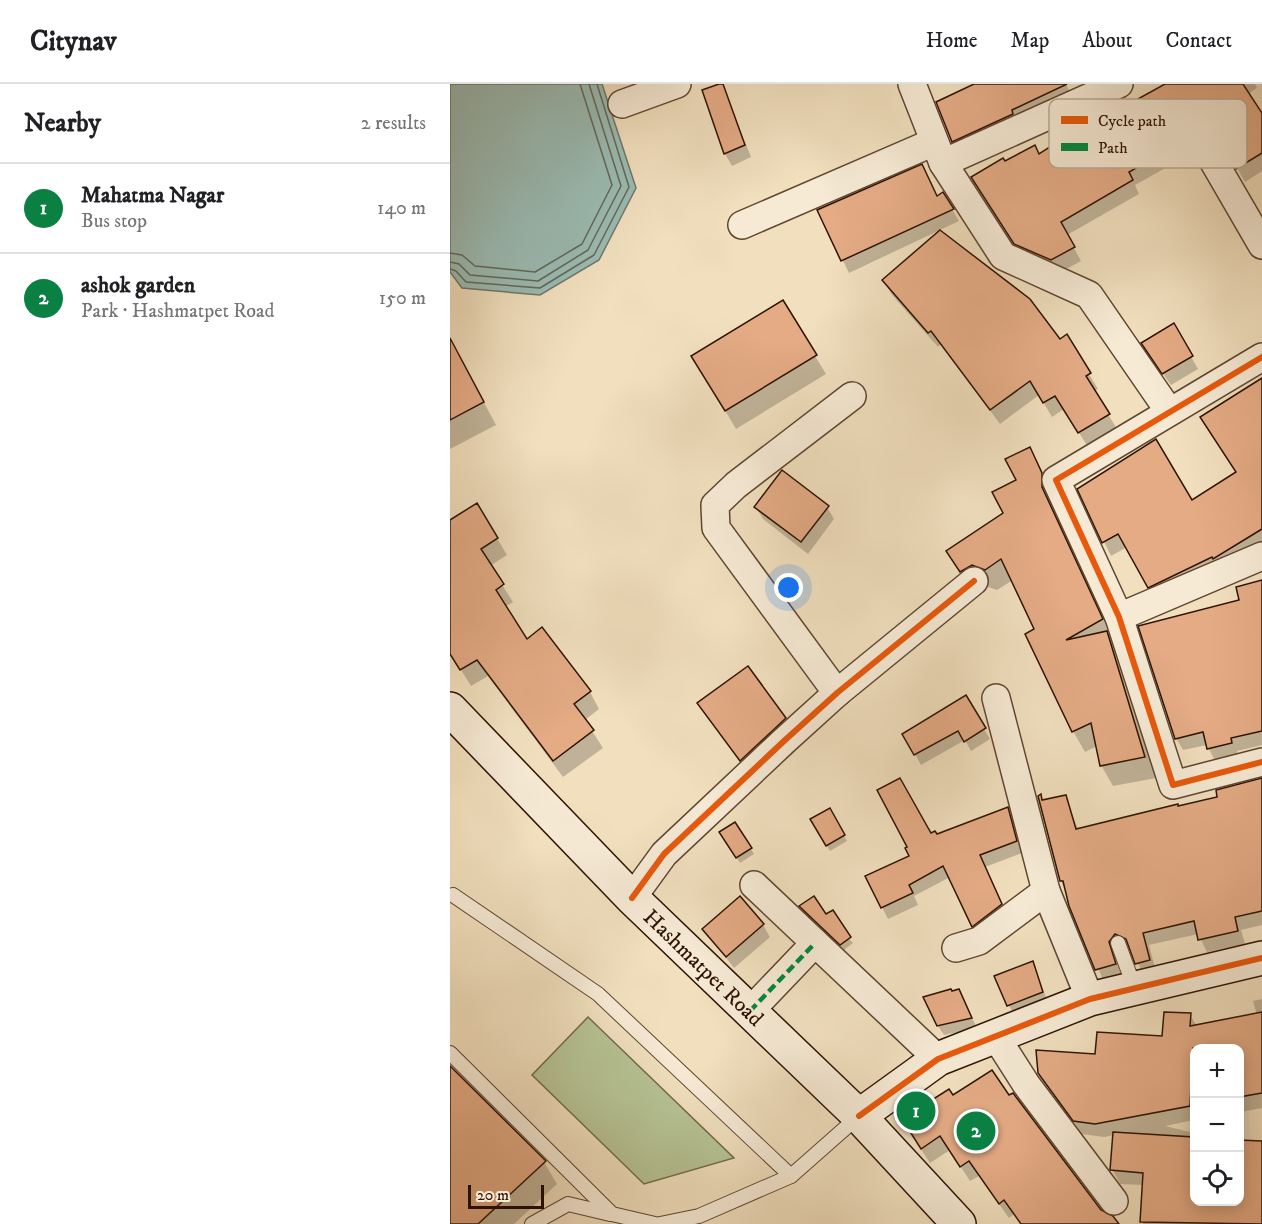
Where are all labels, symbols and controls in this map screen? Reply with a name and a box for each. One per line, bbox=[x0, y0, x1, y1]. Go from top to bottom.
text: Citynav bbox=[30, 24, 117, 59]
text: Home bbox=[926, 28, 978, 54]
text: Map bbox=[1011, 28, 1049, 54]
text: About bbox=[1082, 28, 1133, 54]
text: Contact bbox=[1166, 28, 1232, 54]
legend bbox=[1049, 99, 1247, 168]
text: Nearby bbox=[24, 107, 101, 140]
text: 2 results bbox=[361, 111, 426, 136]
text: Cycle path bbox=[1098, 111, 1167, 131]
text: Path bbox=[1098, 138, 1128, 158]
text: Mahatma Nagar bbox=[81, 182, 224, 209]
text: 1 bbox=[40, 196, 47, 221]
text: 140 m bbox=[377, 196, 426, 221]
text: Bus stop bbox=[81, 209, 147, 234]
text: ashok garden bbox=[81, 272, 195, 299]
text: 2 bbox=[39, 286, 48, 311]
text: 150 m bbox=[379, 286, 426, 311]
text: Park · Hashmatpet Road bbox=[81, 299, 275, 324]
your location bbox=[774, 573, 803, 602]
street label: Hashmatpet Road bbox=[637, 904, 769, 1032]
map controls bbox=[1190, 1044, 1244, 1206]
button: + bbox=[1190, 1044, 1244, 1098]
pin: 1 bbox=[896, 1088, 936, 1134]
button: − bbox=[1190, 1098, 1244, 1152]
pin: 2 bbox=[956, 1108, 996, 1154]
button: locate bbox=[1190, 1152, 1244, 1206]
scale bar bbox=[468, 1182, 544, 1210]
text: 20 m bbox=[477, 1185, 509, 1205]

